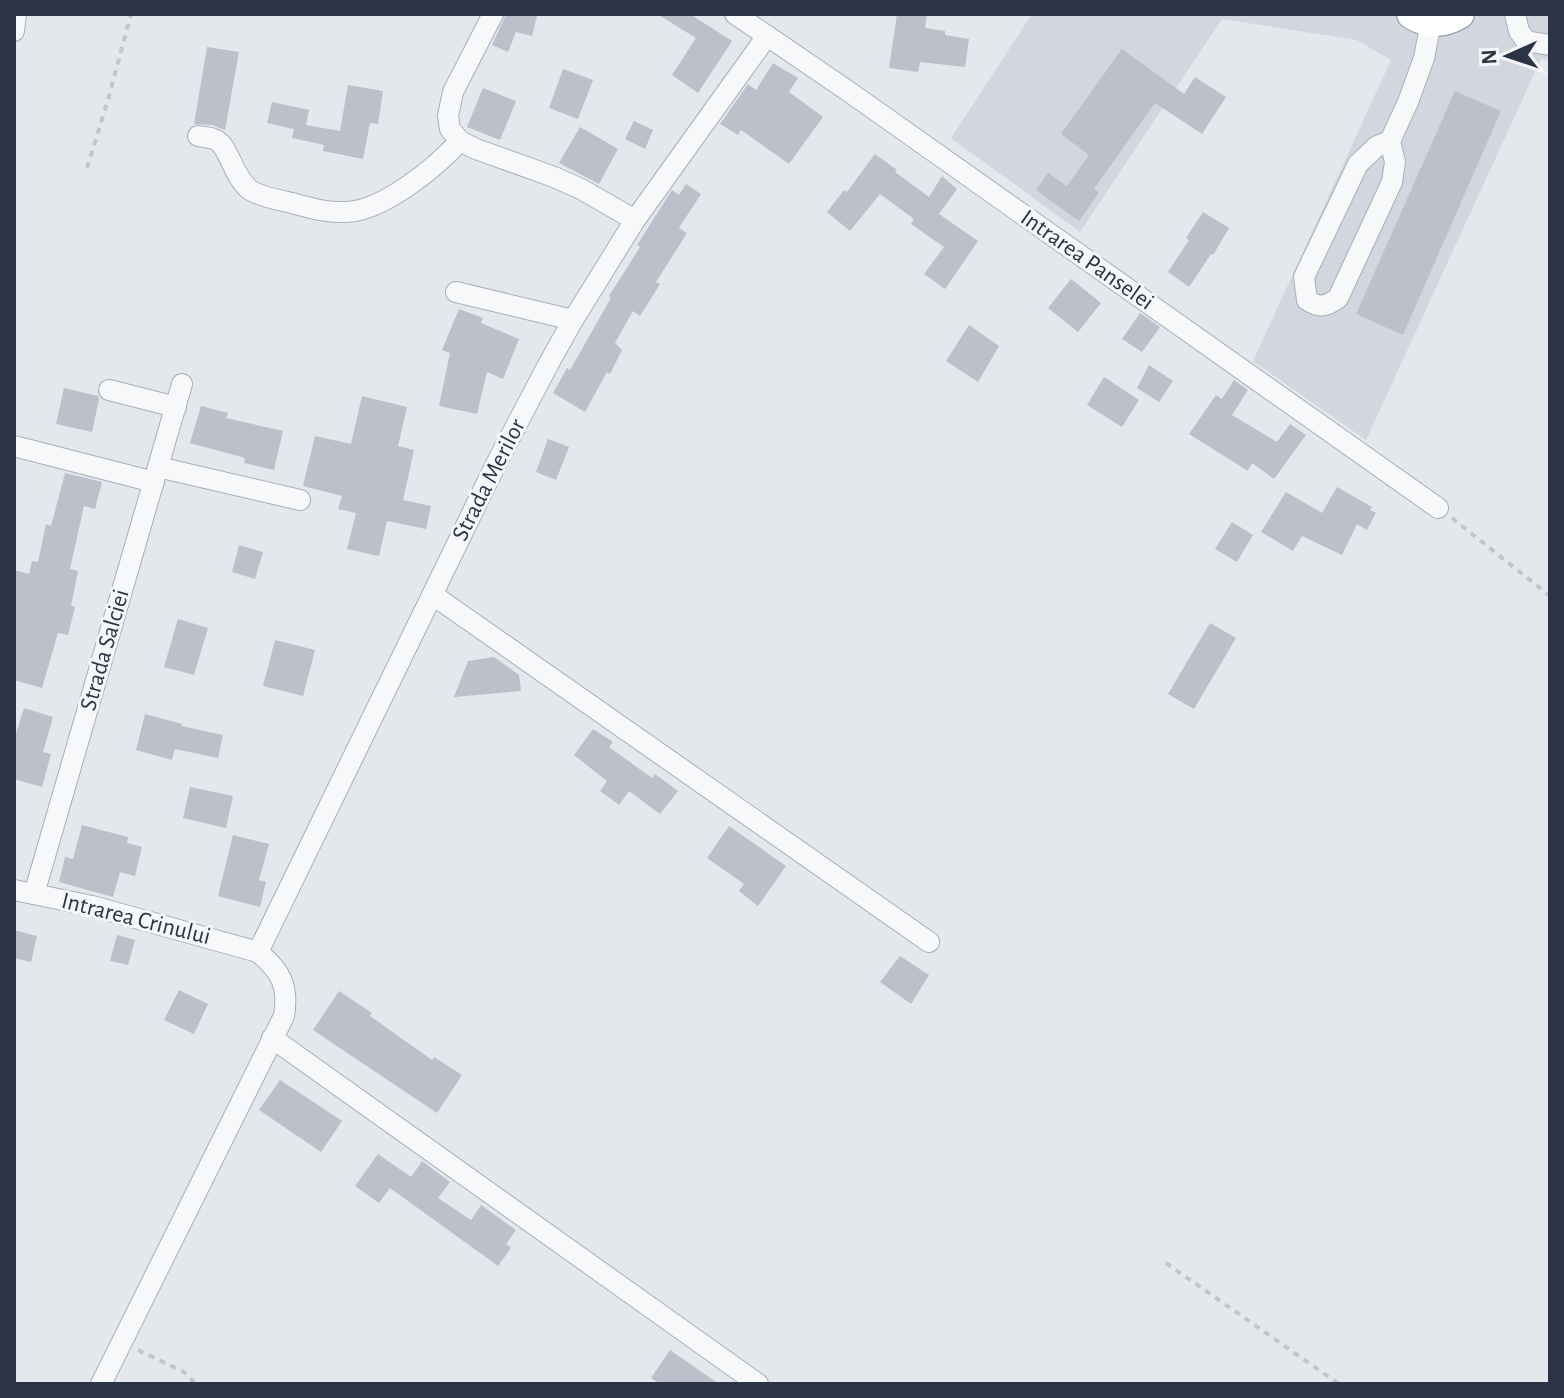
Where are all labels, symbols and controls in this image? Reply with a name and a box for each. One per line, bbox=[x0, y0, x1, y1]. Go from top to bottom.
north arrow bbox=[1468, 16, 1548, 96]
text: N bbox=[1478, 49, 1500, 65]
street label: Intrarea Panselei bbox=[1016, 205, 1158, 315]
street label: Strada Merilor bbox=[448, 415, 530, 545]
street label: Strada Salciei bbox=[76, 587, 134, 713]
street label: Intrarea Crinului bbox=[59, 889, 213, 949]

